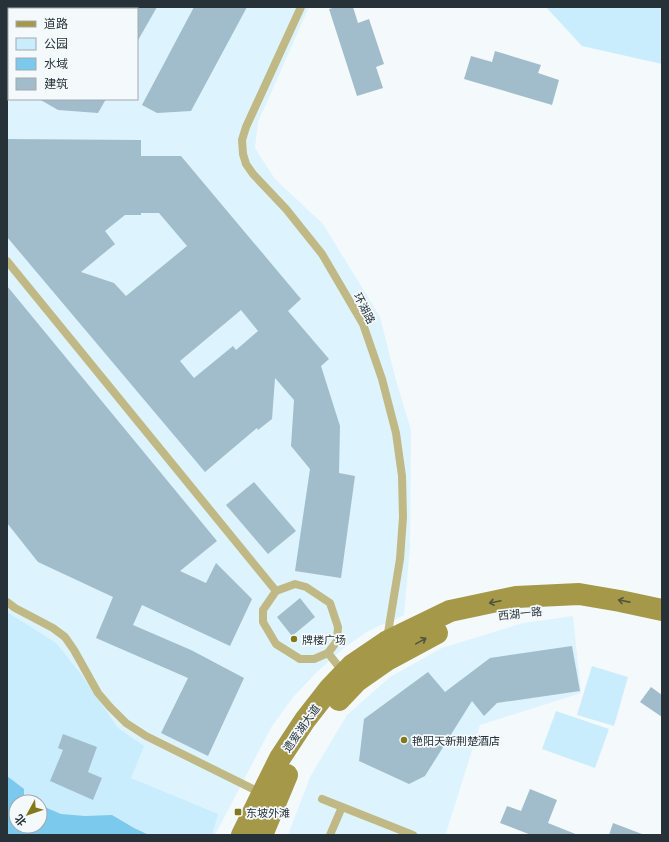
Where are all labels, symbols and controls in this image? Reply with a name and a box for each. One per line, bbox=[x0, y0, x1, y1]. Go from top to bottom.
legend bbox=[8, 8, 138, 100]
text: 道路 bbox=[44, 15, 68, 32]
text: 公园 bbox=[44, 35, 68, 52]
text: 水域 bbox=[44, 55, 68, 72]
text: 建筑 bbox=[44, 75, 68, 92]
street label: 环湖路 bbox=[351, 290, 379, 326]
one-way arrow bbox=[618, 597, 631, 605]
one-way arrow bbox=[489, 598, 502, 606]
street label: 西湖一路 bbox=[497, 603, 543, 623]
place label: 牌楼广场 bbox=[302, 632, 346, 647]
marker: 牌楼广场 bbox=[289, 634, 299, 644]
one-way arrow bbox=[415, 637, 427, 645]
street label: 遗爱湖大道 bbox=[279, 701, 323, 755]
place label: 艳阳天新荆楚酒店 bbox=[412, 733, 500, 748]
marker: 艳阳天新荆楚酒店 bbox=[399, 735, 409, 745]
north arrow bbox=[8, 794, 48, 834]
place label: 东坡外滩 bbox=[246, 805, 290, 820]
marker: 东坡外滩 bbox=[233, 807, 243, 817]
text: 北 bbox=[11, 812, 29, 830]

